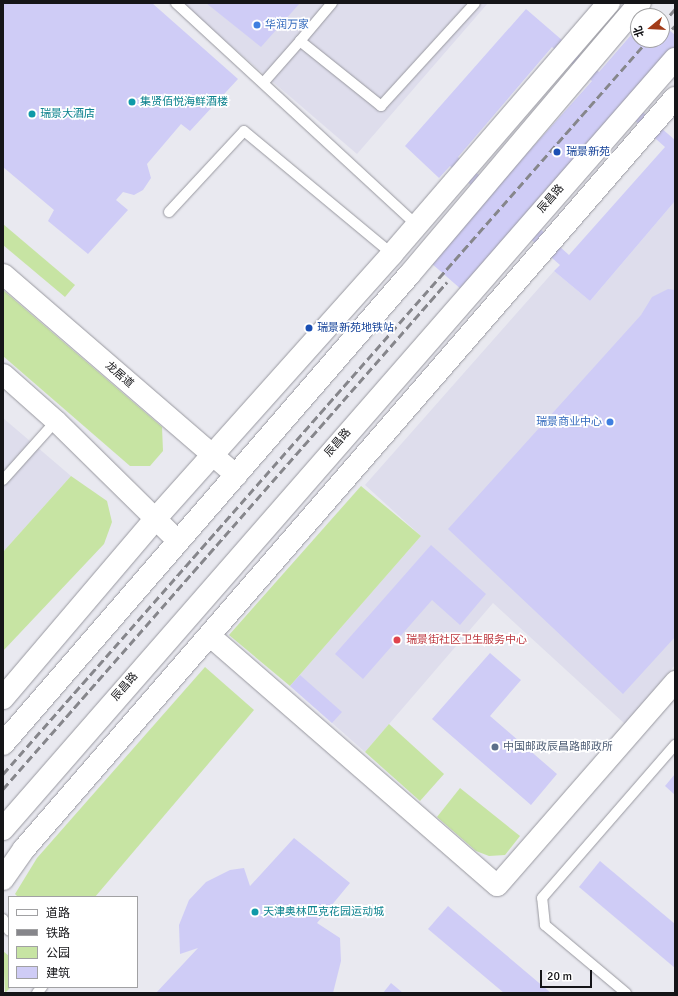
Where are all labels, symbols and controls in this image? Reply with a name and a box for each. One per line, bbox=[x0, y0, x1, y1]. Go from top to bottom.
north arrow bbox=[630, 8, 670, 48]
place label: 华润万家 bbox=[265, 18, 309, 32]
marker: 华润万家 bbox=[252, 20, 262, 30]
text: 北 bbox=[631, 24, 647, 39]
place label: 集贤佰悦海鲜酒楼 bbox=[140, 95, 228, 109]
marker: 集贤佰悦海鲜酒楼 bbox=[127, 97, 137, 107]
place label: 瑞景大酒店 bbox=[40, 107, 95, 121]
marker: 瑞景大酒店 bbox=[27, 109, 37, 119]
place label: 瑞景新苑 bbox=[566, 145, 610, 159]
marker: 瑞景新苑 bbox=[551, 146, 563, 158]
street label: 辰昌路 bbox=[535, 182, 567, 216]
place label: 瑞景新苑地铁站 bbox=[317, 321, 394, 335]
marker: 瑞景新苑地铁站 bbox=[304, 323, 314, 333]
street label: 龙居道 bbox=[102, 359, 136, 391]
place label: 瑞景商业中心 bbox=[536, 415, 602, 429]
marker: 瑞景商业中心 bbox=[605, 417, 615, 427]
street label: 辰昌路 bbox=[322, 426, 354, 460]
place label: 瑞景街社区卫生服务中心 bbox=[406, 633, 527, 647]
marker: 瑞景街社区卫生服务中心 bbox=[391, 634, 403, 646]
street label: 辰昌路 bbox=[109, 670, 141, 704]
place label: 中国邮政辰昌路邮政所 bbox=[503, 740, 613, 754]
marker: 中国邮政辰昌路邮政所 bbox=[490, 742, 500, 752]
legend bbox=[8, 896, 138, 988]
place label: 天津奥林匹克花园运动城 bbox=[263, 905, 384, 919]
text: 道路 bbox=[46, 906, 70, 921]
marker: 天津奥林匹克花园运动城 bbox=[250, 907, 260, 917]
text: 铁路 bbox=[46, 926, 70, 941]
text: 公园 bbox=[46, 946, 70, 961]
scale bar bbox=[542, 962, 594, 988]
text: 建筑 bbox=[46, 966, 70, 981]
text: 20 m bbox=[547, 969, 572, 984]

